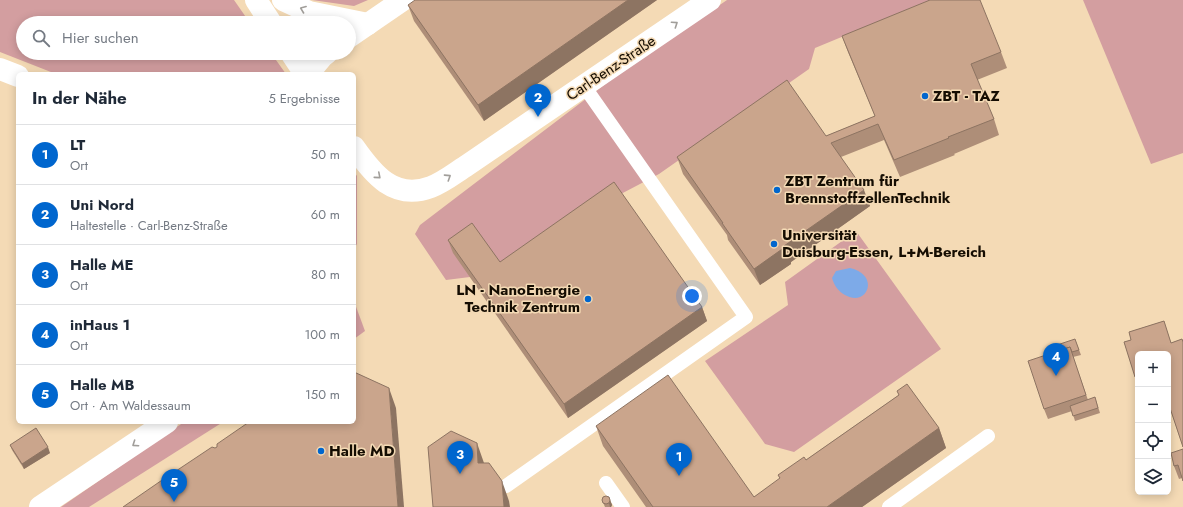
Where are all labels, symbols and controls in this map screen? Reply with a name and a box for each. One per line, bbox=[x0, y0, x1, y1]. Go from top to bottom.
one-way arrow bbox=[299, 6, 306, 14]
search box bbox=[16, 16, 356, 60]
one-way arrow bbox=[670, 22, 677, 29]
icon: search bbox=[30, 27, 52, 49]
text: Hier suchen bbox=[62, 27, 139, 49]
street label: Carl-Benz-Straße bbox=[562, 30, 660, 106]
pin: 2 bbox=[525, 84, 551, 117]
place label: ZBT - TAZ bbox=[933, 85, 1000, 107]
text: In der Nähe bbox=[32, 86, 127, 110]
text: 5 Ergebnisse bbox=[268, 89, 340, 108]
marker: ZBT - TAZ bbox=[920, 91, 930, 101]
text: LT bbox=[70, 134, 85, 156]
text: 1 bbox=[42, 145, 48, 164]
text: 50 m bbox=[311, 145, 340, 164]
text: Ort bbox=[70, 156, 88, 175]
place label: ZBT Zentrum für BrennstoffzellenTechnik bbox=[785, 170, 951, 209]
one-way arrow bbox=[373, 172, 381, 179]
one-way arrow bbox=[444, 175, 451, 182]
marker: ZBT Zentrum für BrennstoffzellenTechnik bbox=[772, 185, 782, 195]
text: Uni Nord bbox=[70, 194, 134, 216]
text: 2 bbox=[41, 205, 49, 224]
text: 60 m bbox=[311, 205, 340, 224]
text: Haltestelle · Carl-Benz-Straße bbox=[70, 216, 228, 235]
place label: Universität Duisburg-Essen, L+M-Bereich bbox=[782, 224, 986, 263]
marker: Universität Duisburg-Essen, L+M-Bereich bbox=[769, 239, 779, 249]
text: Halle ME bbox=[70, 254, 133, 276]
text: 3 bbox=[41, 265, 49, 284]
text: 80 m bbox=[311, 265, 340, 284]
text: Ort bbox=[70, 276, 88, 295]
place label: LN - NanoEnergie Technik Zentrum bbox=[456, 279, 580, 318]
your location bbox=[682, 286, 702, 306]
marker: LN - NanoEnergie Technik Zentrum bbox=[583, 294, 593, 304]
text: inHaus 1 bbox=[70, 314, 130, 336]
text: 4 bbox=[40, 325, 50, 344]
text: 100 m bbox=[305, 325, 340, 344]
text: Ort bbox=[70, 336, 88, 355]
pin: 4 bbox=[1043, 343, 1069, 376]
map controls bbox=[1135, 351, 1171, 495]
button: + bbox=[1135, 351, 1171, 387]
text: Halle MB bbox=[70, 374, 134, 396]
text: 5 bbox=[41, 385, 49, 404]
text: 150 m bbox=[305, 385, 340, 404]
button: − bbox=[1135, 387, 1171, 423]
text: Ort · Am Waldessaum bbox=[70, 396, 191, 415]
button: locate bbox=[1135, 423, 1171, 459]
one-way arrow bbox=[132, 439, 139, 446]
place label: Halle MD bbox=[329, 440, 394, 462]
pin: 3 bbox=[447, 441, 473, 474]
pin: 1 bbox=[666, 443, 692, 476]
marker: Halle MD bbox=[316, 446, 326, 456]
button: layers bbox=[1135, 459, 1171, 495]
pin: 5 bbox=[161, 469, 187, 502]

